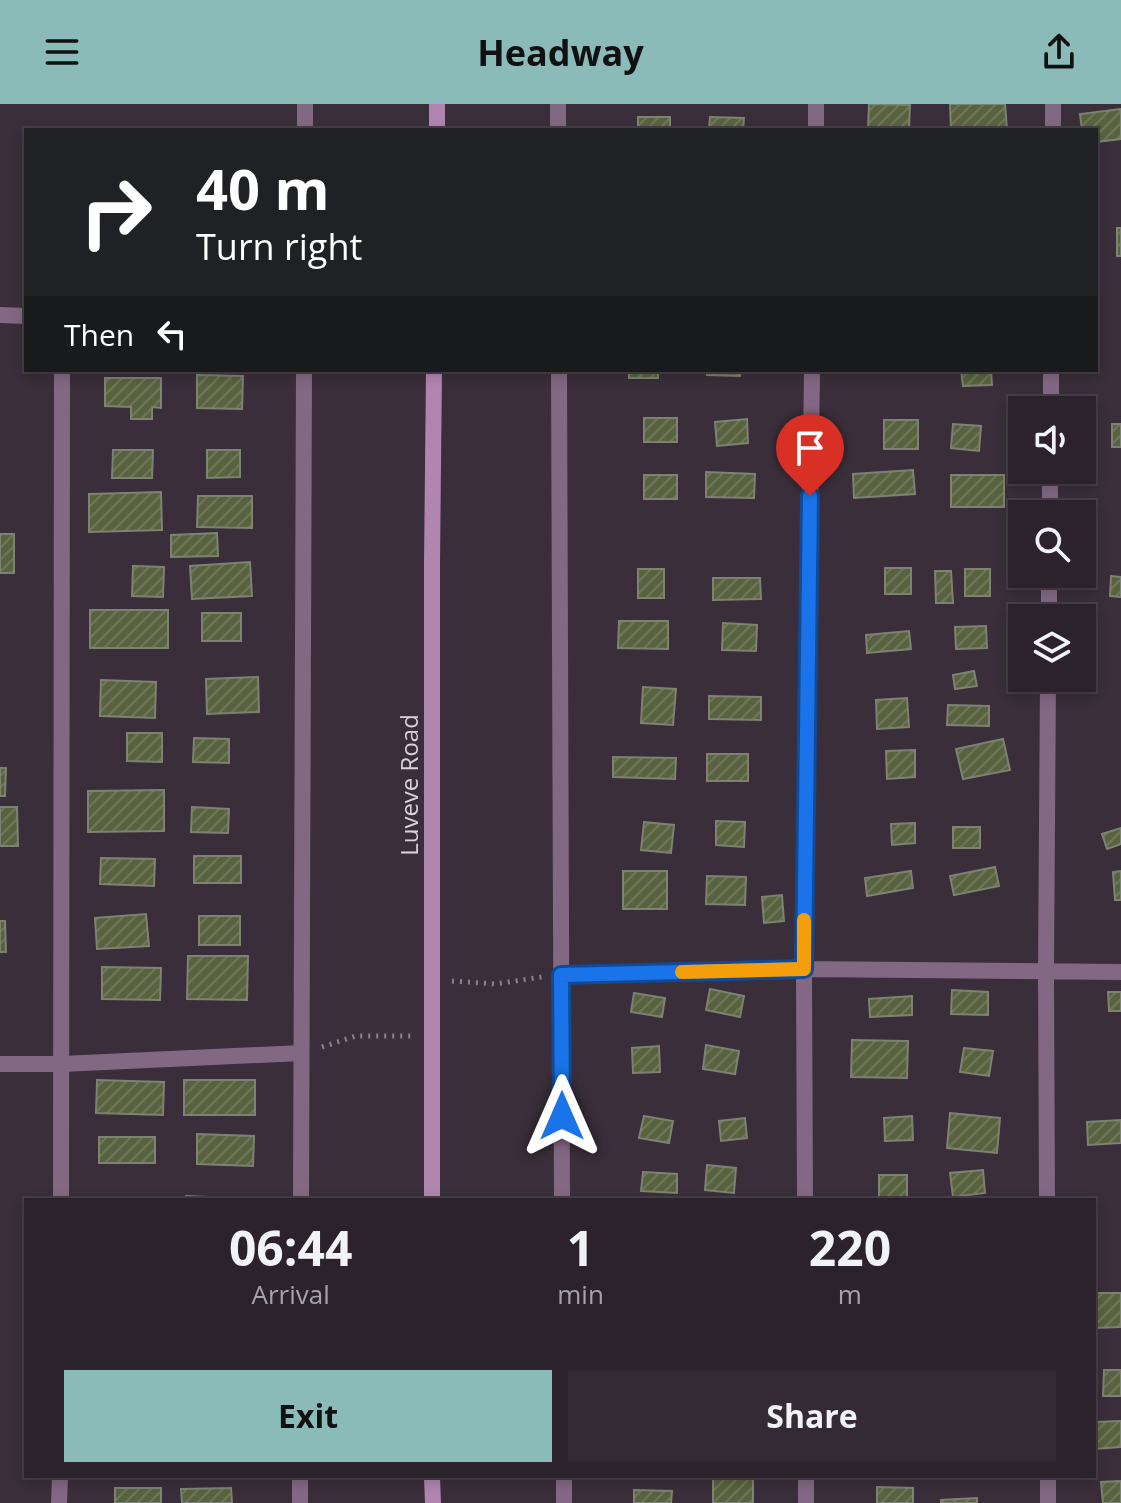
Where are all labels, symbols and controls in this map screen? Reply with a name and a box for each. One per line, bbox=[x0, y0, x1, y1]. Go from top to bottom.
text: Headway bbox=[477, 28, 644, 77]
icon: menu bbox=[40, 30, 84, 74]
icon: share bbox=[1037, 30, 1081, 74]
text: 40 m bbox=[196, 150, 330, 226]
icon: right bbox=[64, 160, 168, 264]
text: Turn right bbox=[196, 222, 362, 271]
icon: left bbox=[150, 312, 194, 356]
text: Then bbox=[64, 314, 134, 355]
map controls bbox=[1008, 396, 1096, 692]
button: sound bbox=[1008, 396, 1096, 484]
pin bbox=[776, 414, 844, 496]
icon: arrive bbox=[788, 426, 832, 470]
button: search bbox=[1008, 500, 1096, 588]
button: layers bbox=[1008, 604, 1096, 692]
street label: Luveve Road bbox=[392, 714, 425, 856]
position arrow bbox=[520, 1074, 604, 1158]
text: 06:44 bbox=[229, 1215, 352, 1280]
text: 1 bbox=[567, 1215, 594, 1280]
text: 220 bbox=[809, 1215, 891, 1280]
text: Arrival bbox=[251, 1276, 330, 1312]
text: min bbox=[557, 1276, 604, 1312]
text: m bbox=[838, 1276, 862, 1312]
button: Exit bbox=[64, 1370, 552, 1462]
button: Share bbox=[568, 1370, 1056, 1462]

